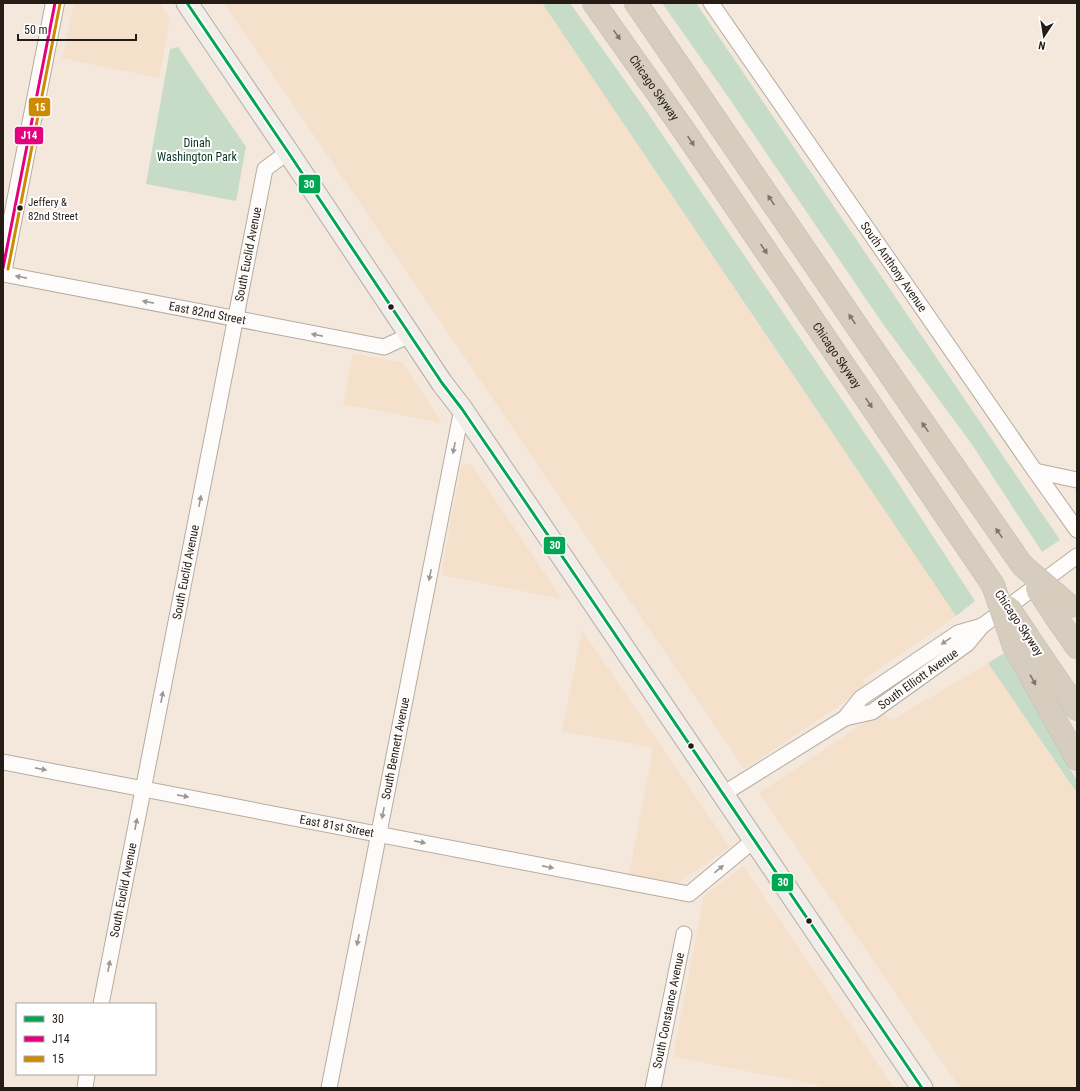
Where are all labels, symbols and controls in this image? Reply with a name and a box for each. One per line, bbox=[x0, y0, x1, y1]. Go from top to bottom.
scale bar bbox=[18, 16, 136, 42]
north arrow bbox=[1024, 16, 1064, 56]
text: 50 m bbox=[24, 23, 48, 37]
one-way arrow bbox=[613, 30, 621, 40]
text: N bbox=[1037, 38, 1047, 52]
street label: Chicago Skyway bbox=[626, 53, 682, 123]
line badge: 15 bbox=[28, 97, 51, 117]
text: 15 bbox=[34, 101, 46, 114]
line badge: J14 bbox=[14, 126, 44, 145]
text: J14 bbox=[21, 129, 38, 142]
park label: Dinah Washington Park bbox=[157, 136, 238, 164]
one-way arrow bbox=[687, 136, 695, 147]
line badge: 30 bbox=[298, 174, 321, 194]
text: 30 bbox=[303, 178, 315, 191]
one-way arrow bbox=[767, 195, 775, 206]
place label: Jeffery & 82nd Street bbox=[28, 196, 78, 223]
marker: Jeffery & 82nd Street bbox=[15, 203, 25, 213]
street label: South Euclid Avenue bbox=[232, 205, 264, 303]
street label: South Anthony Avenue bbox=[858, 219, 930, 315]
one-way arrow bbox=[761, 243, 768, 255]
one-way arrow bbox=[14, 274, 27, 280]
one-way arrow bbox=[142, 298, 154, 304]
street label: East 82nd Street bbox=[168, 299, 247, 327]
unlabelled marker bbox=[386, 302, 396, 312]
one-way arrow bbox=[848, 314, 856, 324]
street label: Chicago Skyway bbox=[810, 320, 864, 391]
one-way arrow bbox=[311, 331, 323, 337]
one-way arrow bbox=[865, 397, 873, 408]
one-way arrow bbox=[921, 421, 929, 432]
one-way arrow bbox=[451, 441, 457, 454]
one-way arrow bbox=[197, 494, 203, 507]
street label: South Euclid Avenue bbox=[170, 523, 202, 621]
one-way arrow bbox=[995, 528, 1003, 539]
line badge: 30 bbox=[543, 536, 566, 555]
text: 30 bbox=[549, 539, 561, 552]
one-way arrow bbox=[426, 569, 432, 581]
street label: Chicago Skyway bbox=[992, 587, 1046, 659]
one-way arrow bbox=[941, 637, 951, 645]
street label: South Elliott Avenue bbox=[875, 646, 961, 712]
one-way arrow bbox=[1030, 675, 1036, 686]
one-way arrow bbox=[159, 691, 165, 703]
street label: South Bennett Avenue bbox=[379, 696, 412, 801]
unlabelled marker bbox=[686, 741, 696, 751]
one-way arrow bbox=[35, 766, 47, 772]
one-way arrow bbox=[177, 794, 189, 800]
one-way arrow bbox=[380, 807, 386, 819]
street label: East 81st Street bbox=[299, 812, 376, 840]
one-way arrow bbox=[134, 818, 140, 831]
one-way arrow bbox=[414, 840, 426, 846]
street label: South Euclid Avenue bbox=[107, 841, 140, 939]
one-way arrow bbox=[542, 864, 554, 870]
one-way arrow bbox=[714, 865, 725, 874]
line badge: 30 bbox=[771, 873, 794, 892]
text: 30 bbox=[777, 876, 789, 889]
unlabelled marker bbox=[804, 916, 814, 926]
one-way arrow bbox=[355, 934, 361, 946]
street label: South Constance Avenue bbox=[650, 951, 687, 1070]
one-way arrow bbox=[106, 960, 112, 972]
legend bbox=[16, 1003, 156, 1075]
text: 30 bbox=[52, 1012, 64, 1026]
text: J14 bbox=[52, 1032, 70, 1046]
text: 15 bbox=[52, 1052, 64, 1066]

